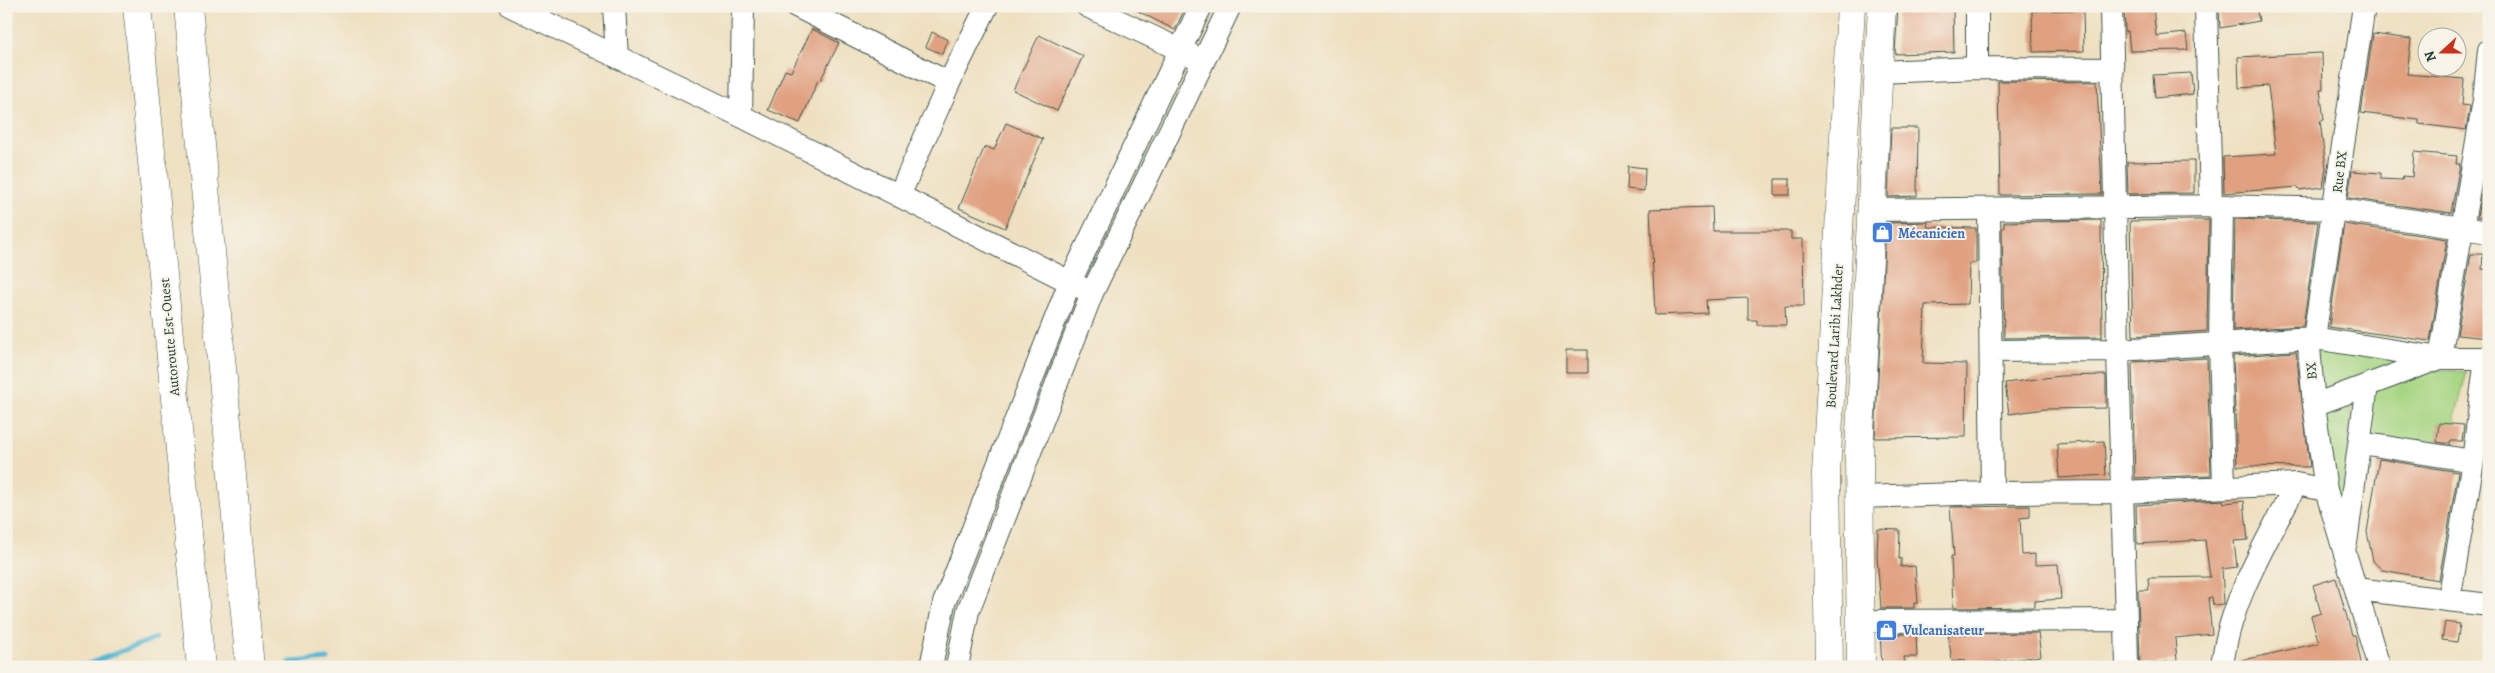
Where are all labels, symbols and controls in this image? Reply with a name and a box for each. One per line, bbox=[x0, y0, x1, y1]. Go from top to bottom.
north arrow bbox=[2418, 28, 2468, 78]
text: N bbox=[2420, 48, 2441, 65]
street label: Rue BX bbox=[2327, 149, 2352, 194]
shop icon: Mécanicien bbox=[1870, 221, 1894, 245]
place label: Mécanicien bbox=[1898, 224, 1965, 243]
street label: Boulevard Laribi Lakhder bbox=[1821, 263, 1848, 409]
street label: Autoroute Est-Ouest bbox=[155, 277, 184, 398]
street label: BX bbox=[2301, 361, 2322, 381]
shop icon: Vulcanisateur bbox=[1875, 618, 1899, 642]
place label: Vulcanisateur bbox=[1902, 621, 1984, 640]

